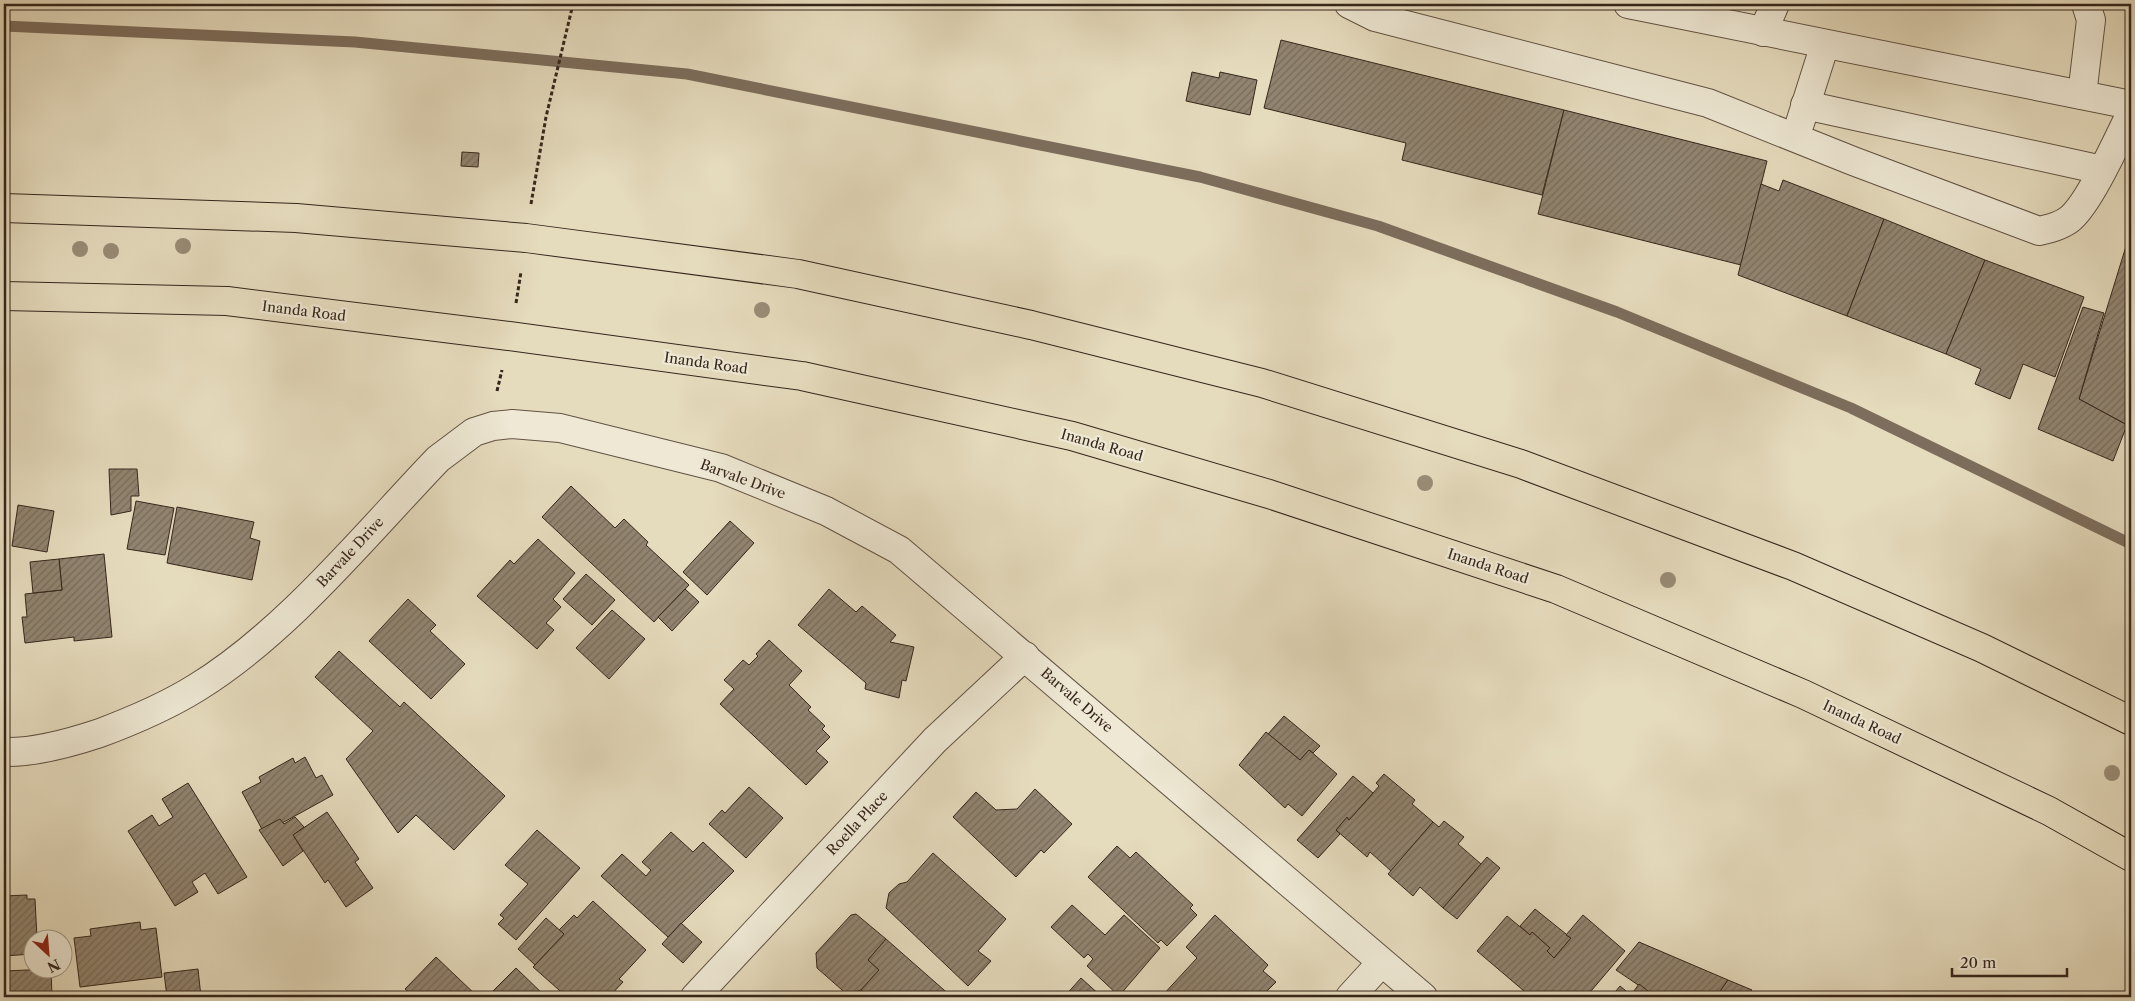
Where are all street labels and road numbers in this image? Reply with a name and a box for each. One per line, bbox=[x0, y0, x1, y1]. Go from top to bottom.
street label: Inanda Road bbox=[261, 297, 347, 325]
street label: Inanda Road bbox=[663, 348, 749, 378]
street label: Inanda Road bbox=[1059, 425, 1145, 465]
street label: Barvale Drive bbox=[698, 455, 788, 503]
street label: Barvale Drive bbox=[313, 513, 387, 591]
street label: Inanda Road bbox=[1445, 544, 1531, 588]
street label: Barvale Drive bbox=[1037, 664, 1117, 736]
street label: Inanda Road bbox=[1820, 696, 1904, 748]
street label: Roella Place bbox=[823, 787, 892, 859]

